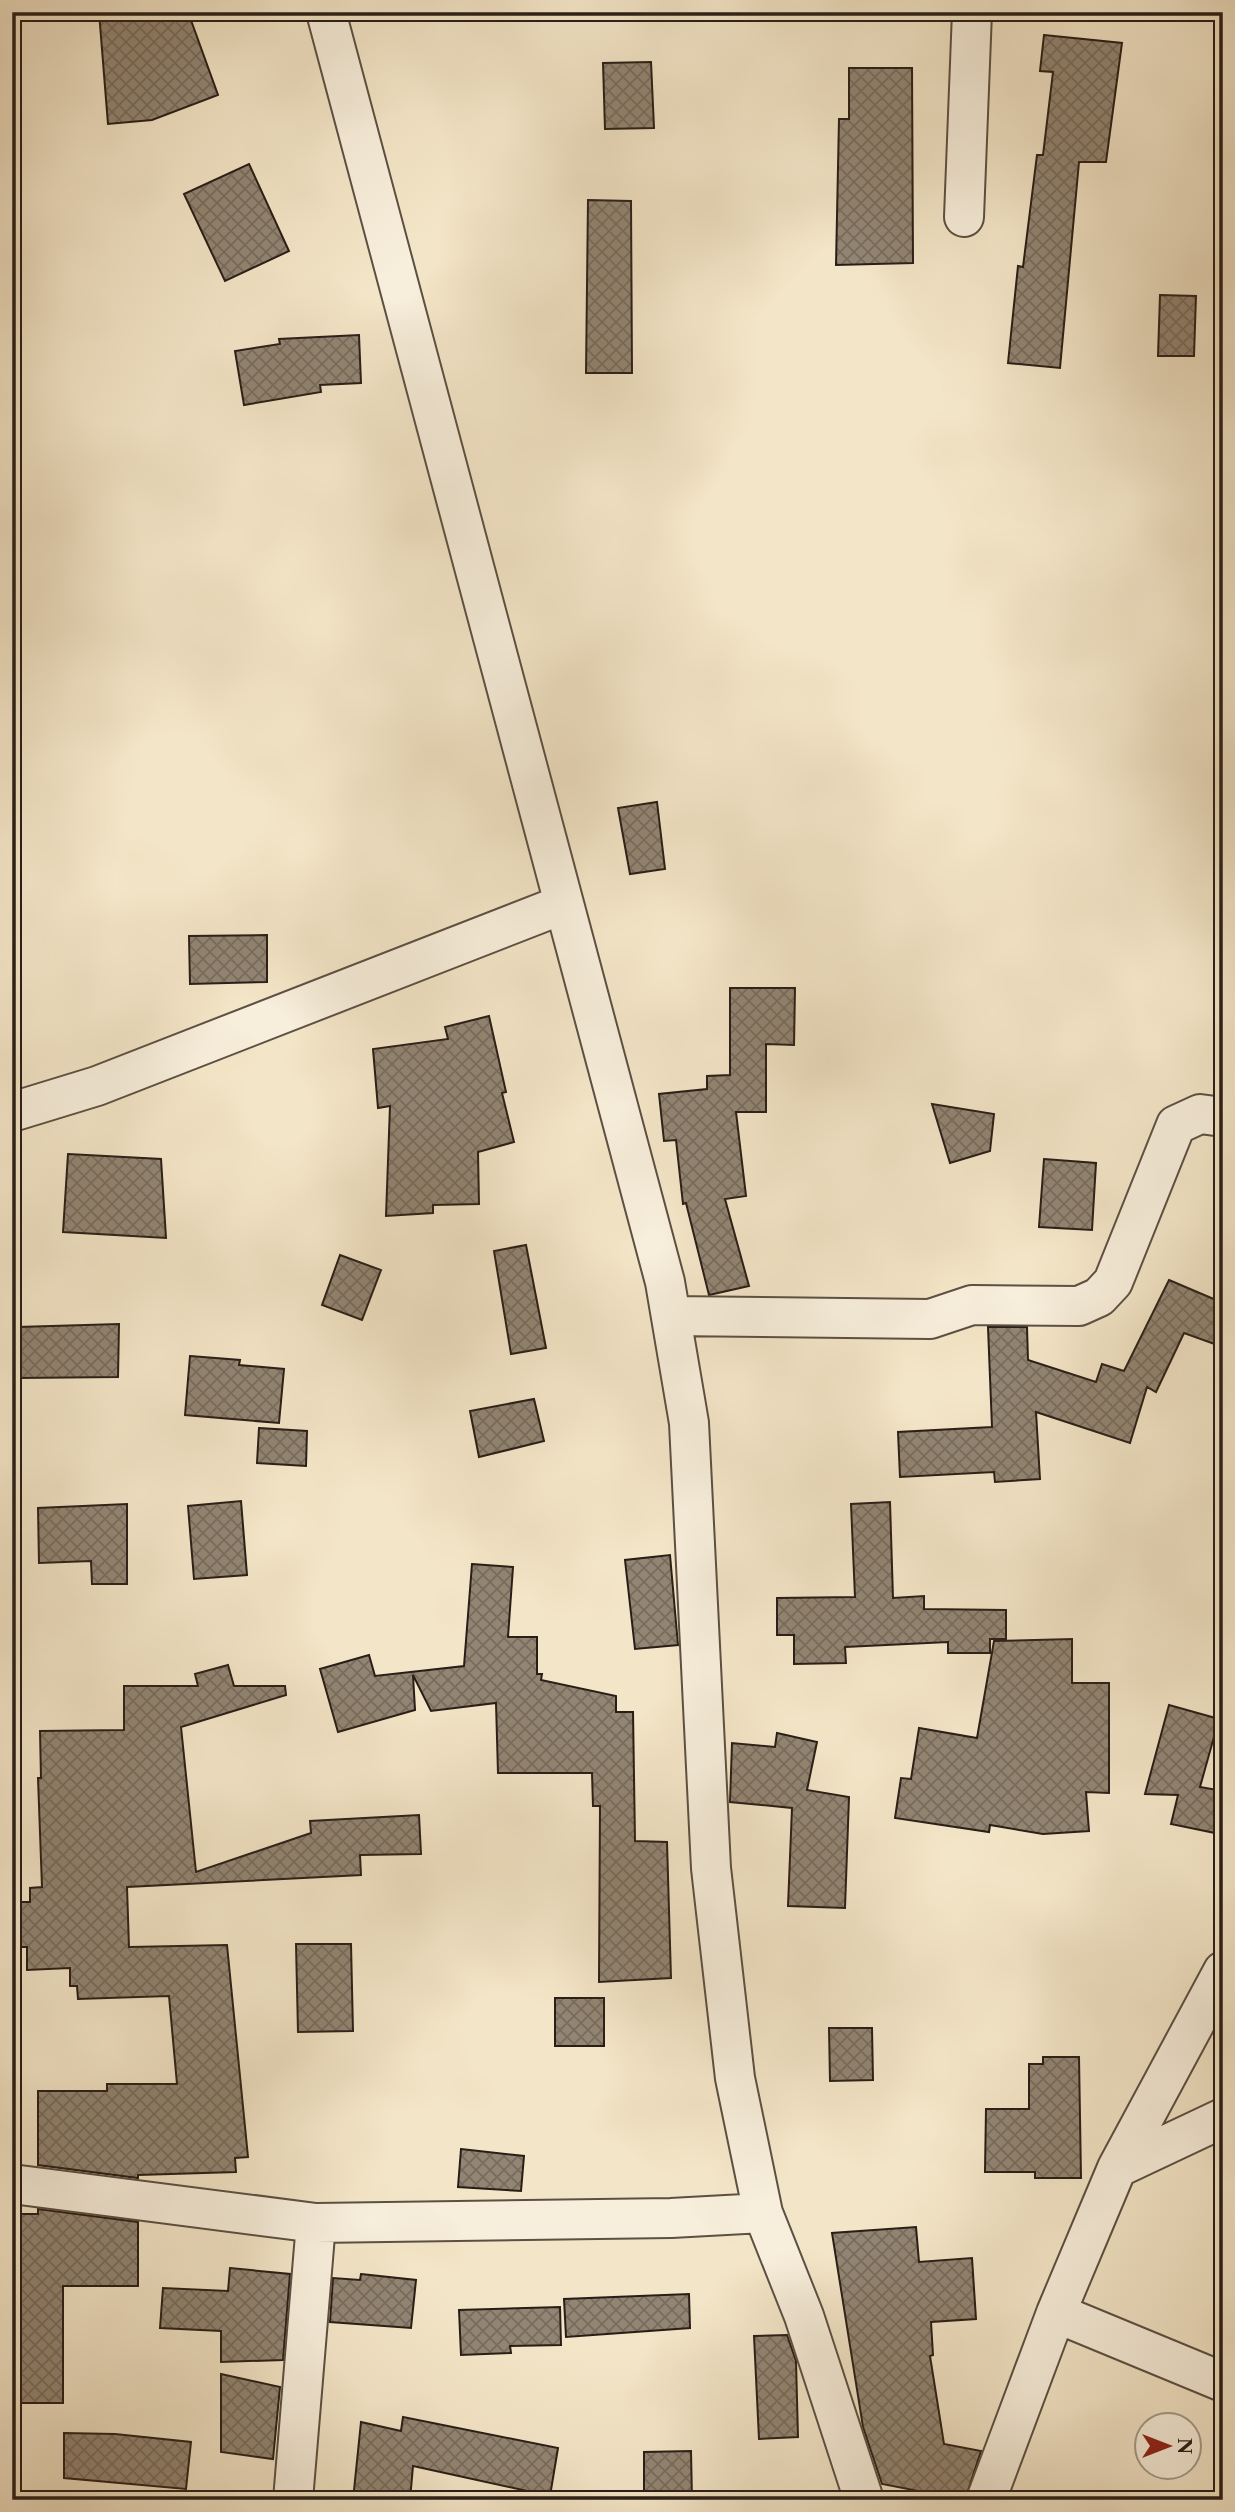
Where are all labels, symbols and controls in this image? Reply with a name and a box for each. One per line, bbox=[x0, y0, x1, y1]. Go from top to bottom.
north arrow bbox=[1134, 2410, 1204, 2480]
text: N bbox=[1173, 2438, 1196, 2454]

